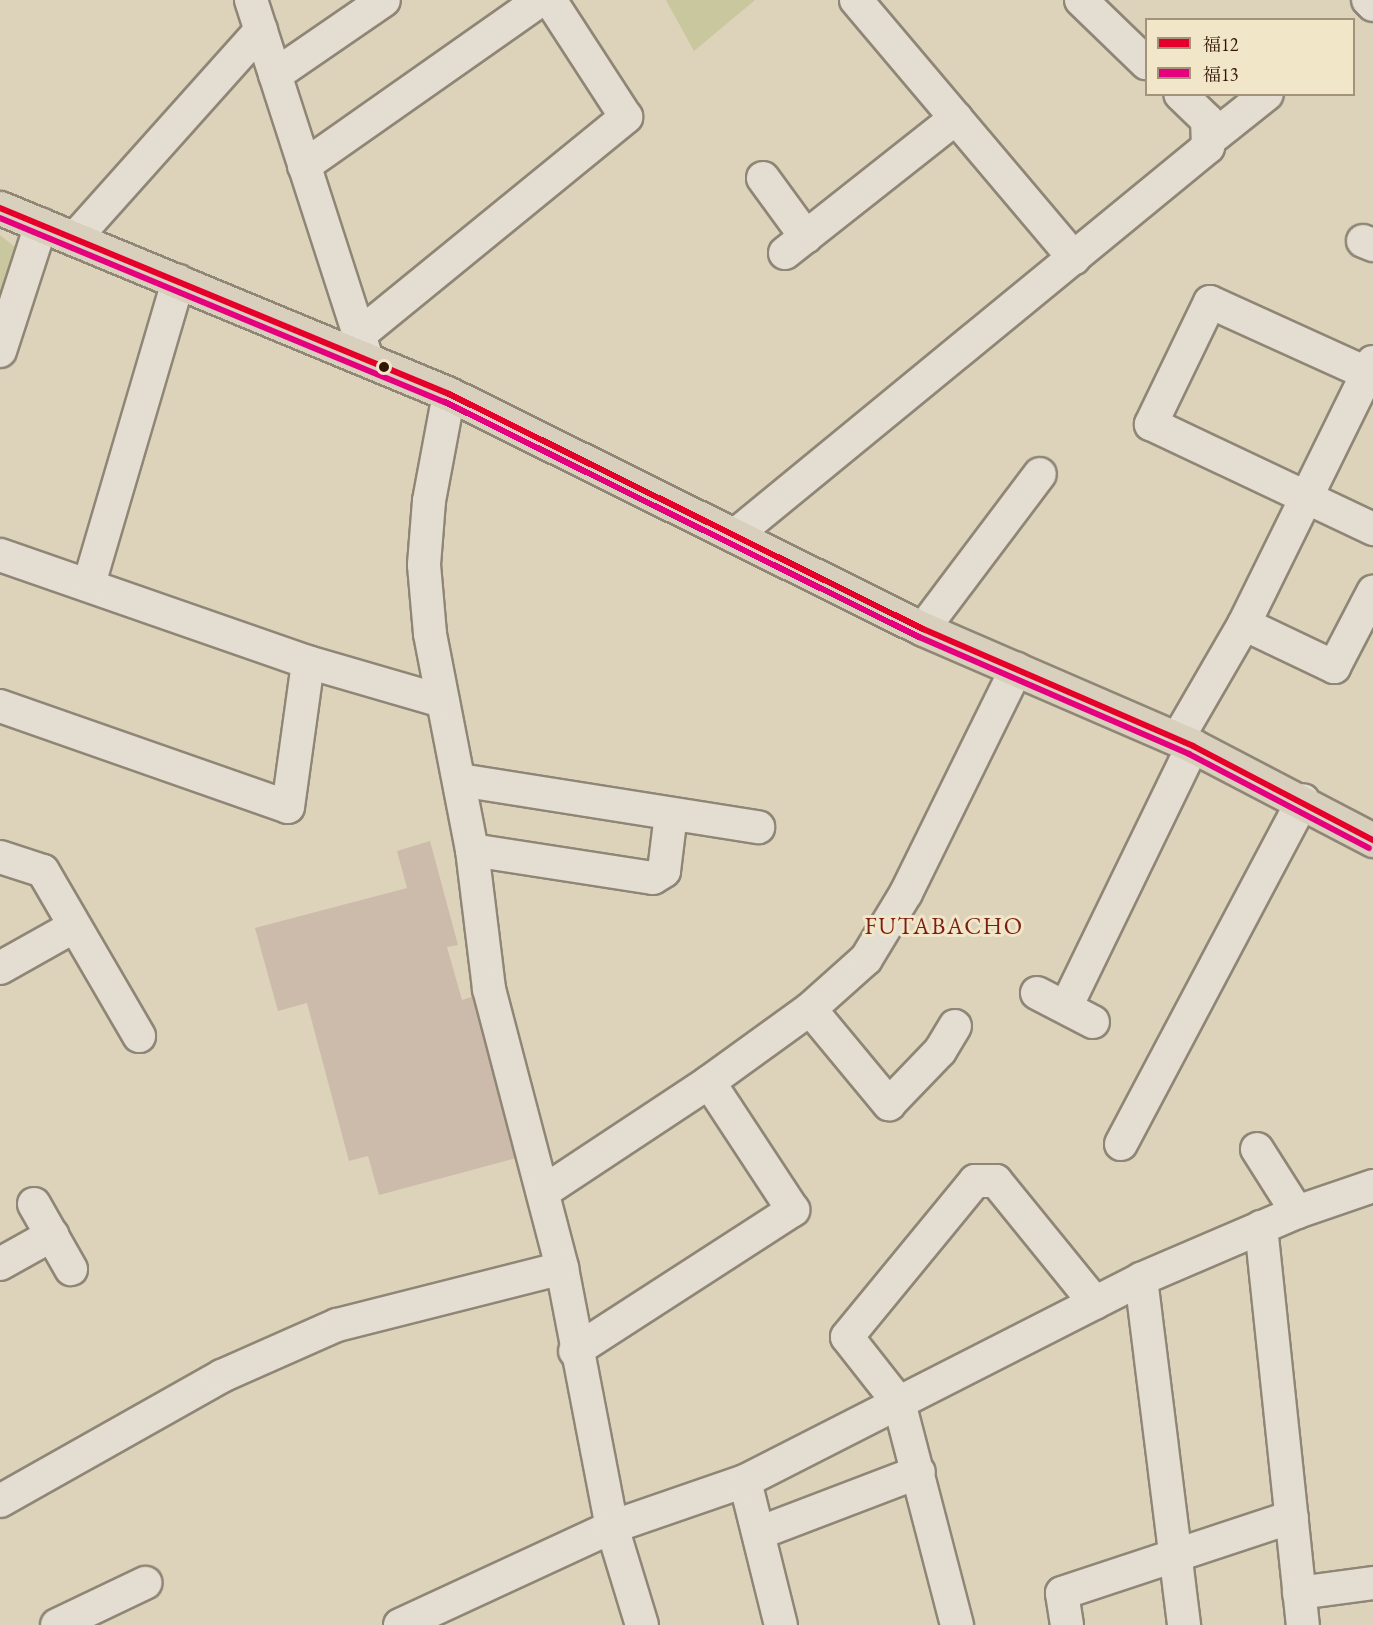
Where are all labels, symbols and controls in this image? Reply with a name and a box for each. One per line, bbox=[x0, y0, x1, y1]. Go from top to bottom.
legend bbox=[1145, 18, 1355, 96]
text: 福12 bbox=[1203, 33, 1238, 56]
text: 福13 bbox=[1203, 63, 1238, 86]
unlabelled marker bbox=[378, 361, 390, 373]
district label: FUTABACHO bbox=[865, 912, 1023, 940]

